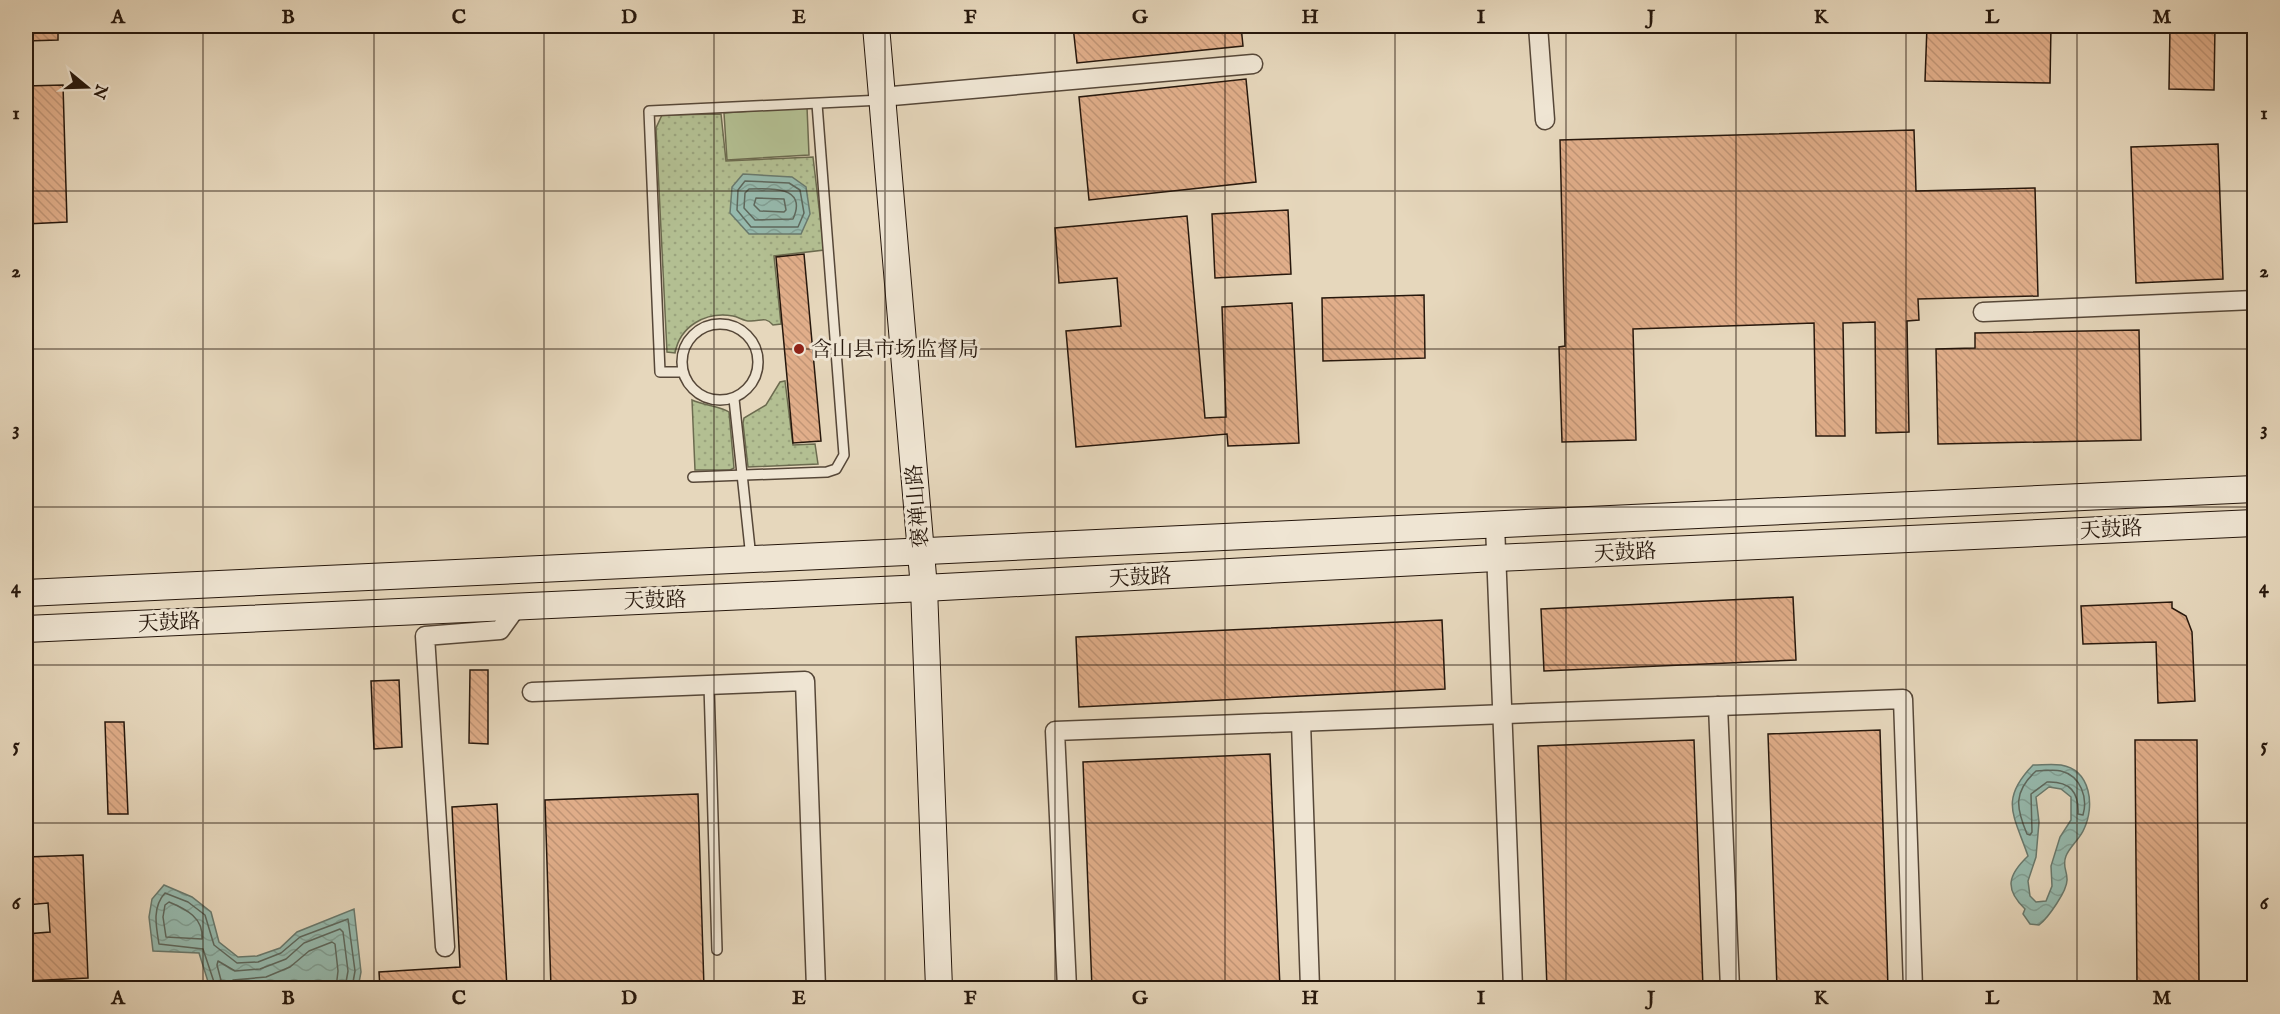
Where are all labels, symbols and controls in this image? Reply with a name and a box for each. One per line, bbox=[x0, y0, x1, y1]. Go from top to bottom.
text: A bbox=[110, 5, 126, 30]
text: B bbox=[281, 5, 295, 30]
text: C bbox=[452, 5, 466, 30]
text: D bbox=[621, 5, 637, 30]
text: E bbox=[792, 5, 806, 30]
text: F bbox=[964, 5, 977, 30]
text: G bbox=[1132, 5, 1149, 30]
text: H bbox=[1301, 5, 1319, 30]
text: I bbox=[1477, 5, 1486, 30]
text: J bbox=[1644, 5, 1656, 30]
text: K bbox=[1814, 5, 1830, 30]
text: L bbox=[1985, 5, 2000, 30]
text: M bbox=[2153, 5, 2172, 30]
north arrow bbox=[57, 57, 117, 117]
text: N bbox=[88, 80, 111, 101]
text: 1 bbox=[12, 101, 20, 126]
text: 1 bbox=[2260, 101, 2268, 126]
text: 2 bbox=[11, 259, 21, 284]
text: 2 bbox=[2259, 259, 2269, 284]
place label: 含山县市场监督局 bbox=[811, 337, 979, 364]
marker: 含山县市场监督局 bbox=[792, 342, 806, 356]
text: 3 bbox=[12, 417, 20, 442]
text: 3 bbox=[2260, 417, 2268, 442]
street label: 褒禅山路 bbox=[901, 463, 936, 549]
street label: 天鼓路 bbox=[2079, 515, 2143, 546]
street label: 天鼓路 bbox=[1593, 538, 1657, 569]
street label: 天鼓路 bbox=[1108, 563, 1172, 594]
text: 4 bbox=[11, 575, 22, 600]
text: 4 bbox=[2259, 575, 2270, 600]
street label: 天鼓路 bbox=[623, 587, 687, 616]
street label: 天鼓路 bbox=[137, 608, 201, 639]
text: 5 bbox=[12, 733, 20, 758]
text: 5 bbox=[2260, 733, 2268, 758]
text: 6 bbox=[12, 891, 22, 916]
text: 6 bbox=[2260, 891, 2270, 916]
text: A bbox=[110, 986, 126, 1011]
text: B bbox=[281, 986, 295, 1011]
text: C bbox=[452, 986, 466, 1011]
text: D bbox=[621, 986, 637, 1011]
text: E bbox=[792, 986, 806, 1011]
text: F bbox=[964, 986, 977, 1011]
text: G bbox=[1132, 986, 1149, 1011]
text: H bbox=[1301, 986, 1319, 1011]
text: I bbox=[1477, 986, 1486, 1011]
text: J bbox=[1644, 986, 1656, 1011]
text: K bbox=[1814, 986, 1830, 1011]
text: L bbox=[1985, 986, 2000, 1011]
text: M bbox=[2153, 986, 2172, 1011]

